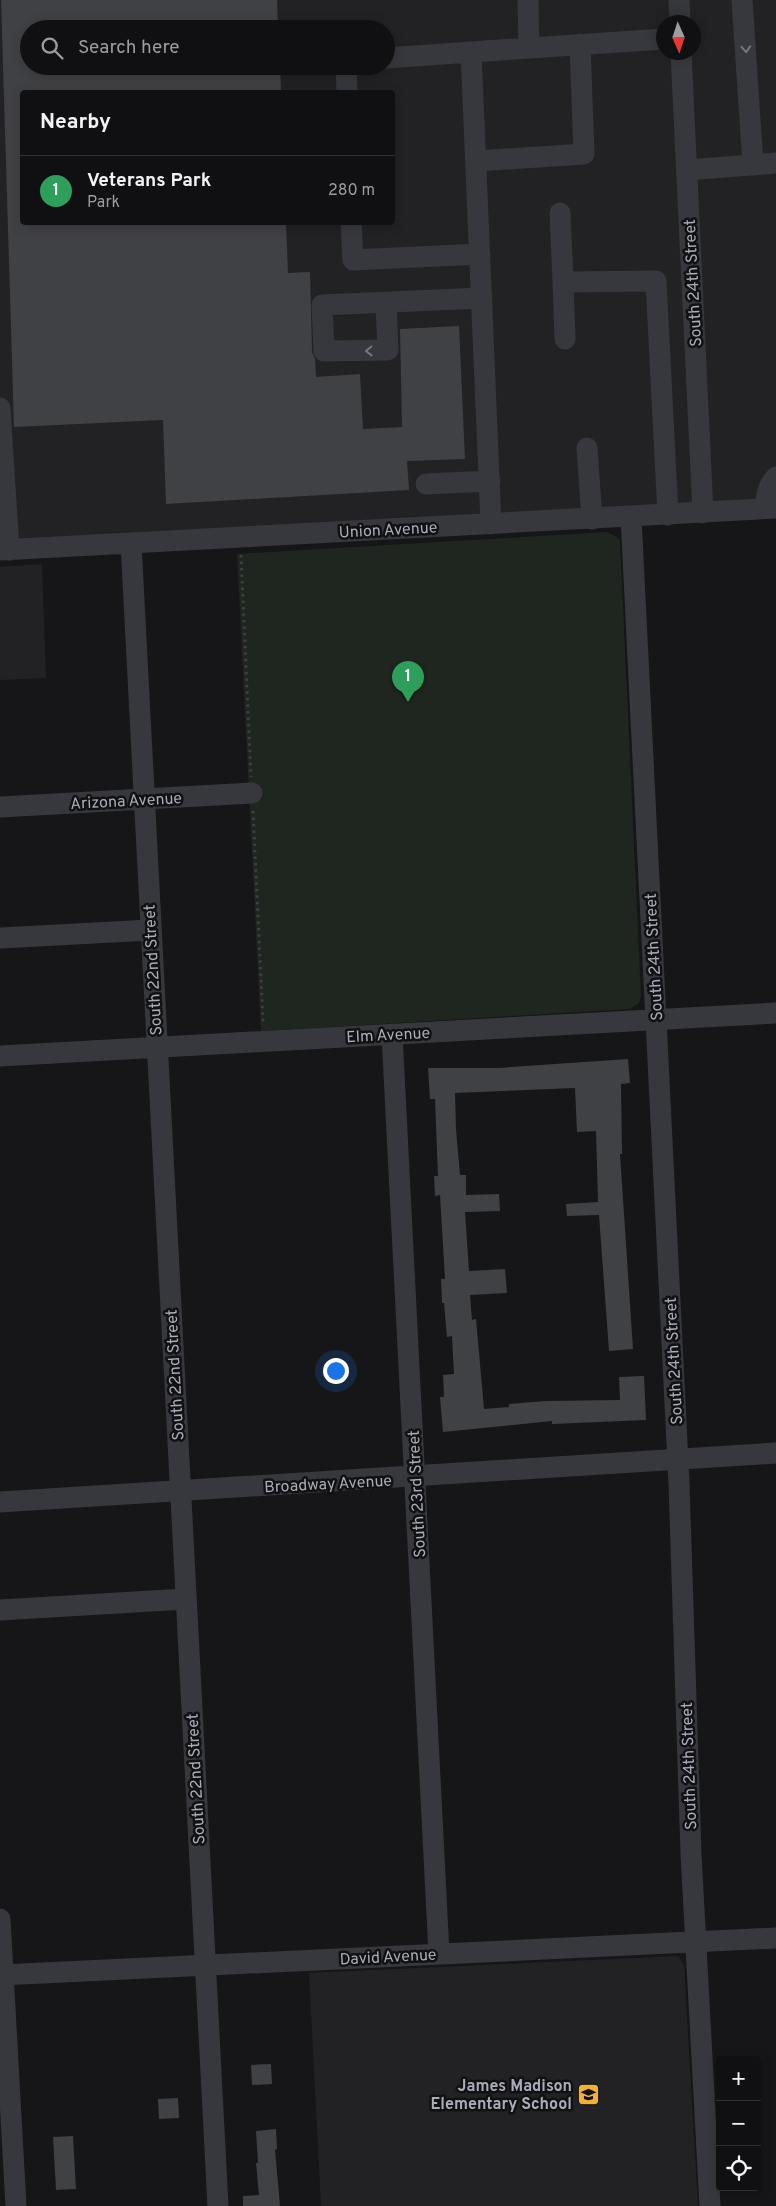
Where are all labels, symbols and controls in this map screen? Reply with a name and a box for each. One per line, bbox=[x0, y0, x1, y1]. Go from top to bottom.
north arrow bbox=[656, 15, 701, 60]
search box bbox=[20, 20, 395, 75]
icon: search bbox=[38, 34, 66, 62]
text: Search here bbox=[78, 36, 180, 60]
one-way arrow bbox=[740, 45, 751, 53]
text: Nearby bbox=[40, 109, 111, 136]
text: Veterans Park bbox=[87, 169, 211, 193]
text: 1 bbox=[53, 181, 59, 201]
text: 280 m bbox=[328, 181, 375, 201]
text: Park bbox=[87, 193, 120, 213]
street label: South 24th Street bbox=[681, 219, 707, 347]
one-way arrow bbox=[364, 345, 372, 356]
street label: Union Avenue bbox=[338, 518, 438, 544]
pin: 1 bbox=[392, 661, 424, 702]
street label: Arizona Avenue bbox=[70, 789, 183, 815]
street label: South 24th Street bbox=[642, 893, 668, 1021]
street label: South 22nd Street bbox=[141, 904, 167, 1036]
street label: Elm Avenue bbox=[346, 1024, 431, 1048]
street label: South 24th Street bbox=[662, 1297, 688, 1425]
street label: South 22nd Street bbox=[163, 1309, 189, 1441]
your location bbox=[323, 1358, 349, 1384]
street label: South 23rd Street bbox=[405, 1430, 431, 1558]
street label: Broadway Avenue bbox=[264, 1472, 392, 1498]
street label: South 24th Street bbox=[678, 1702, 702, 1830]
street label: South 22nd Street bbox=[184, 1713, 210, 1845]
street label: David Avenue bbox=[339, 1945, 437, 1971]
map controls bbox=[716, 2056, 761, 2191]
button: + bbox=[716, 2056, 761, 2101]
place label: James Madison Elementary School bbox=[430, 2077, 572, 2115]
school or university icon: James Madison Elementary School bbox=[576, 2082, 600, 2106]
button: − bbox=[716, 2101, 761, 2146]
button: locate bbox=[716, 2146, 761, 2191]

